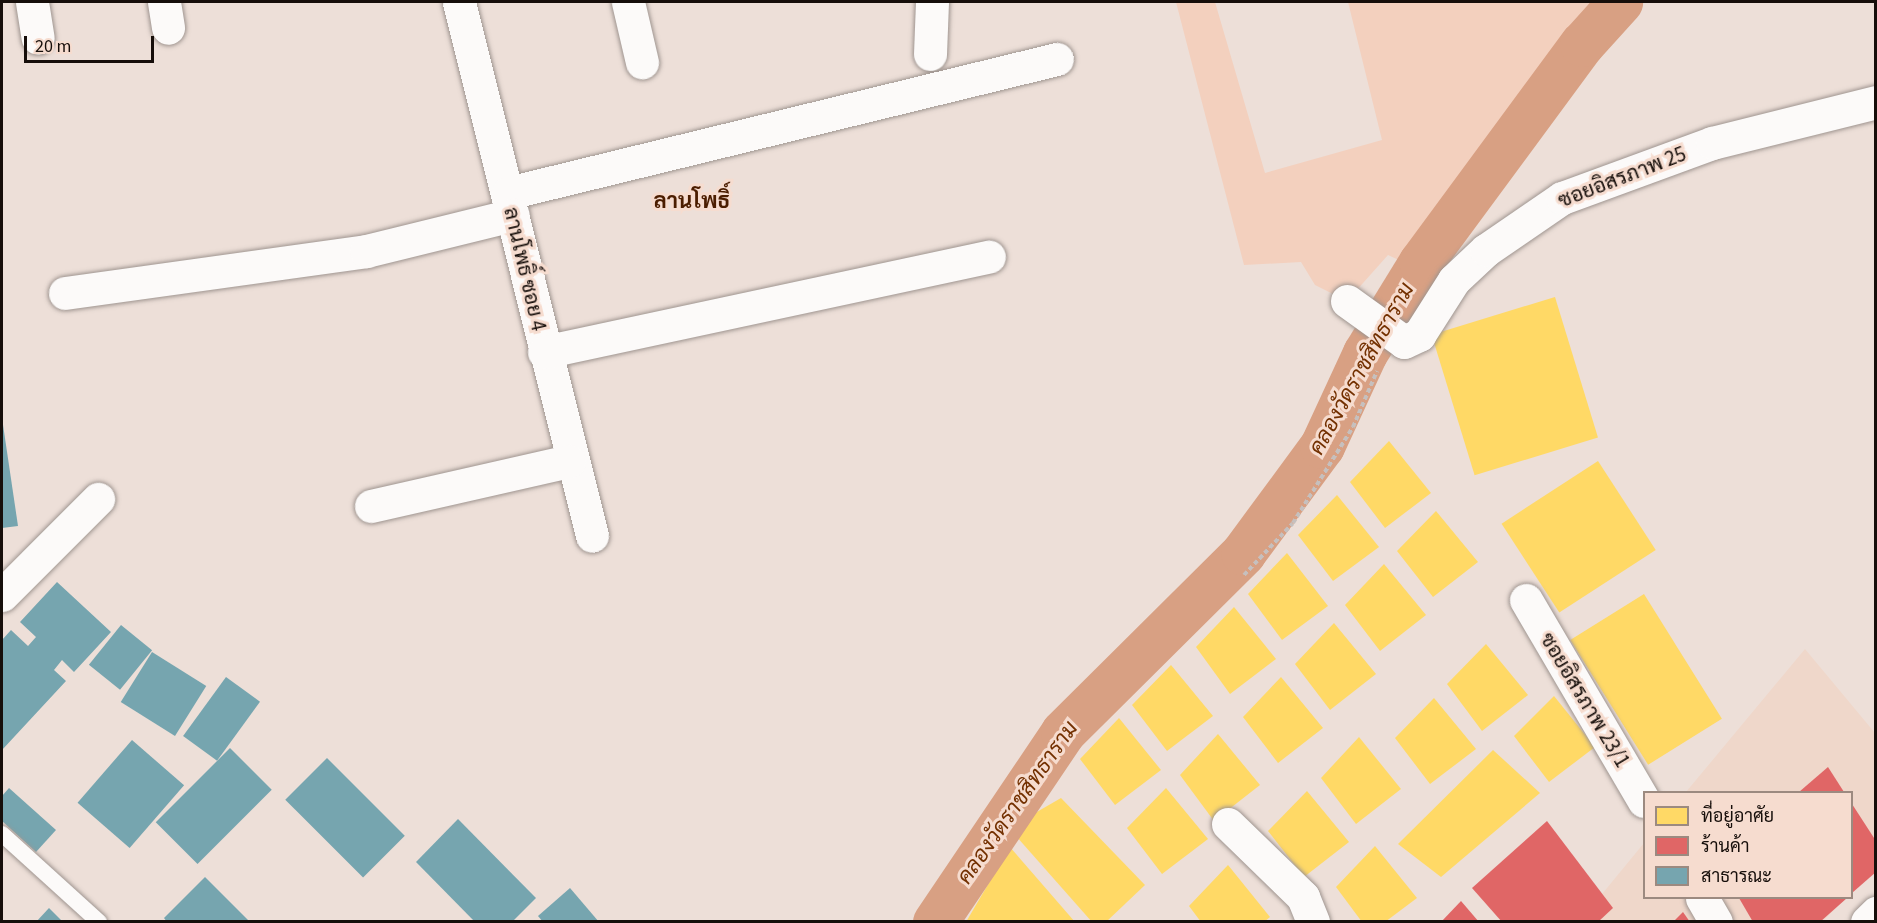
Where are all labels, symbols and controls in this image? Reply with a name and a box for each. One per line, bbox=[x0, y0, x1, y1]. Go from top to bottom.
scale bar bbox=[27, 24, 158, 62]
text: 20 m bbox=[35, 34, 71, 59]
street label: ซอยอิสรภาพ 25 bbox=[1554, 141, 1690, 213]
district label: ลานโพธิ์ bbox=[654, 189, 730, 215]
street label: ลานโพธิ์ ซอย 4 bbox=[499, 205, 551, 333]
water label: คลองวัดราชสิทธาราม bbox=[1304, 278, 1420, 460]
street label: ซอยอิสรภาพ 23/1 bbox=[1535, 628, 1635, 772]
water label: คลองวัดราชสิทธาราม bbox=[952, 717, 1084, 889]
legend bbox=[1643, 791, 1853, 899]
text: ที่อยู่อาศัย bbox=[1701, 804, 1774, 829]
text: ร้านค้า bbox=[1701, 834, 1750, 859]
text: สาธารณะ bbox=[1701, 864, 1772, 889]

